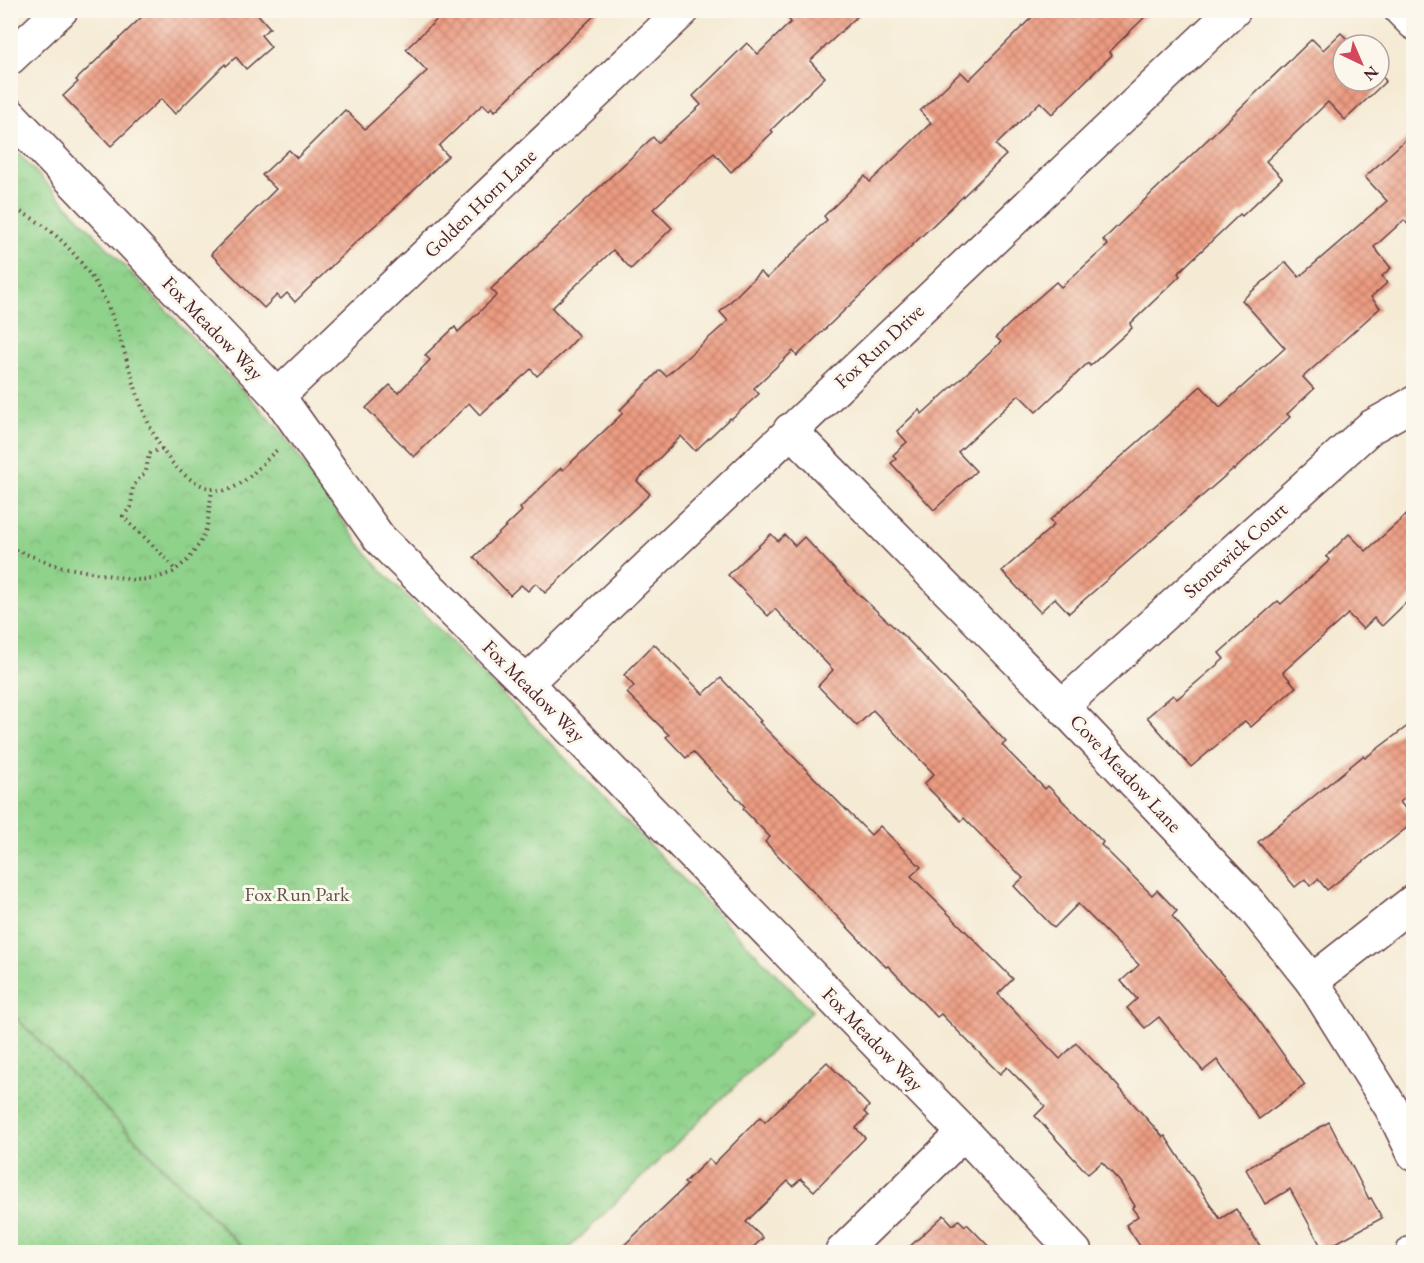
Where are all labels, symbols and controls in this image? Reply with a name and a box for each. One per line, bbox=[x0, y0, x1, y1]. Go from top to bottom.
north arrow bbox=[1331, 33, 1391, 93]
text: N bbox=[1359, 61, 1383, 86]
street label: Golden Horn Lane bbox=[418, 143, 542, 263]
street label: Fox Meadow Way bbox=[157, 270, 269, 386]
street label: Fox Run Drive bbox=[829, 298, 930, 394]
street label: Stonewick Court bbox=[1177, 496, 1293, 604]
street label: Fox Meadow Way bbox=[477, 634, 591, 748]
street label: Cove Meadow Lane bbox=[1064, 708, 1188, 838]
park label: Fox Run Park bbox=[245, 881, 350, 907]
street label: Fox Meadow Way bbox=[817, 981, 929, 1097]

